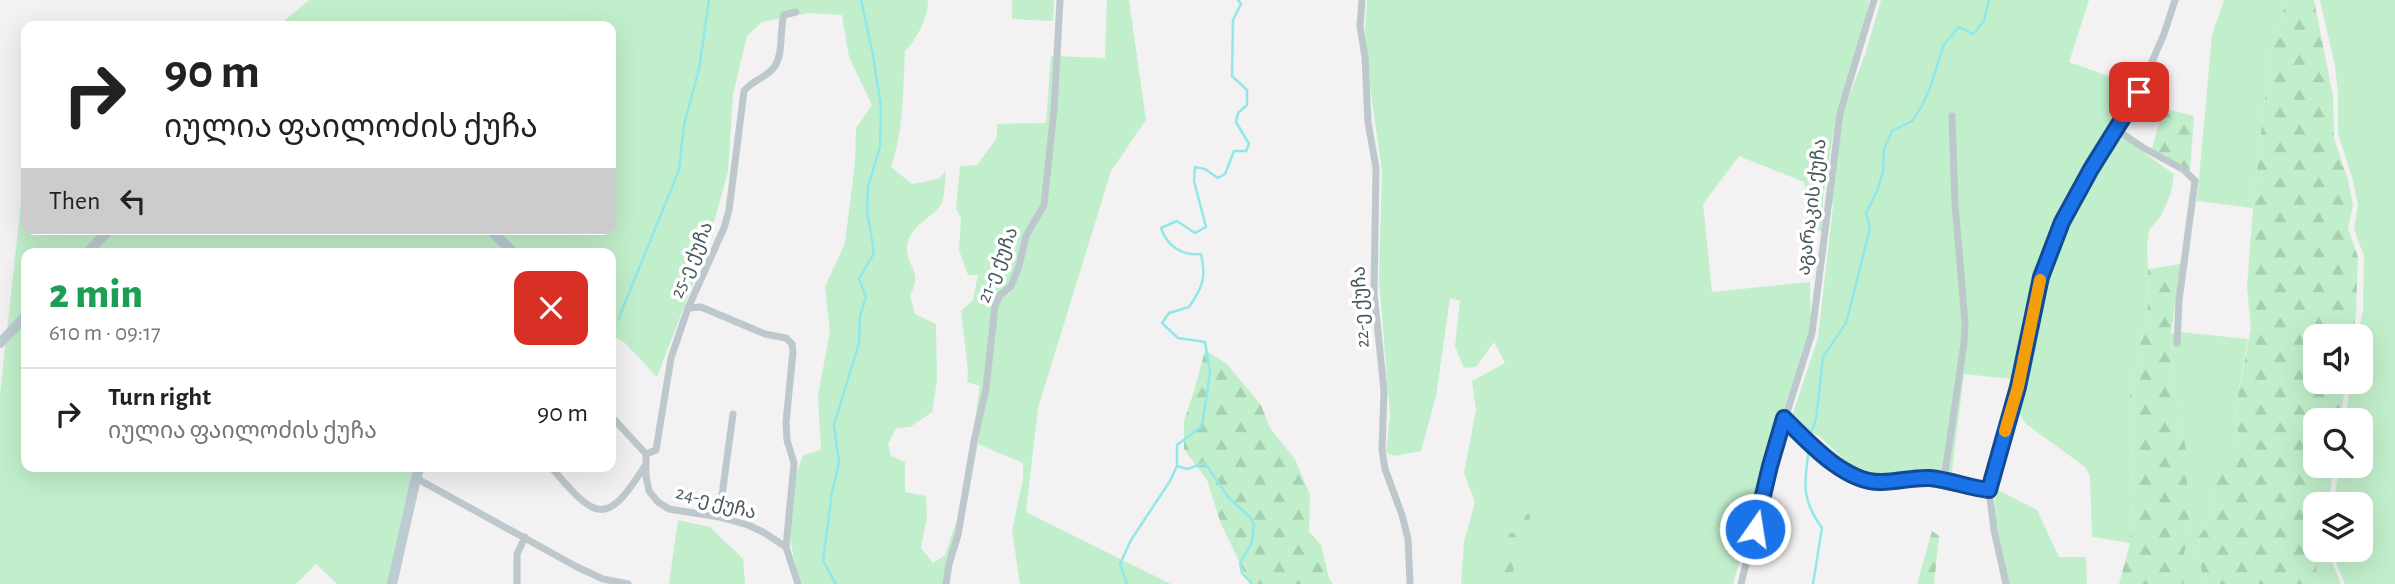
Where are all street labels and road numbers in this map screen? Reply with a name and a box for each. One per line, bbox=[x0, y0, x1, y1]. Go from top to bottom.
street label: აგარაკის ქუჩა bbox=[1793, 137, 1831, 277]
street label: 25-ე ქუჩა bbox=[667, 219, 718, 301]
street label: 21-ე ქუჩა bbox=[974, 224, 1023, 306]
street label: 22-ე ქუჩა bbox=[1349, 266, 1374, 348]
street label: 24-ე ქუჩა bbox=[674, 483, 758, 524]

